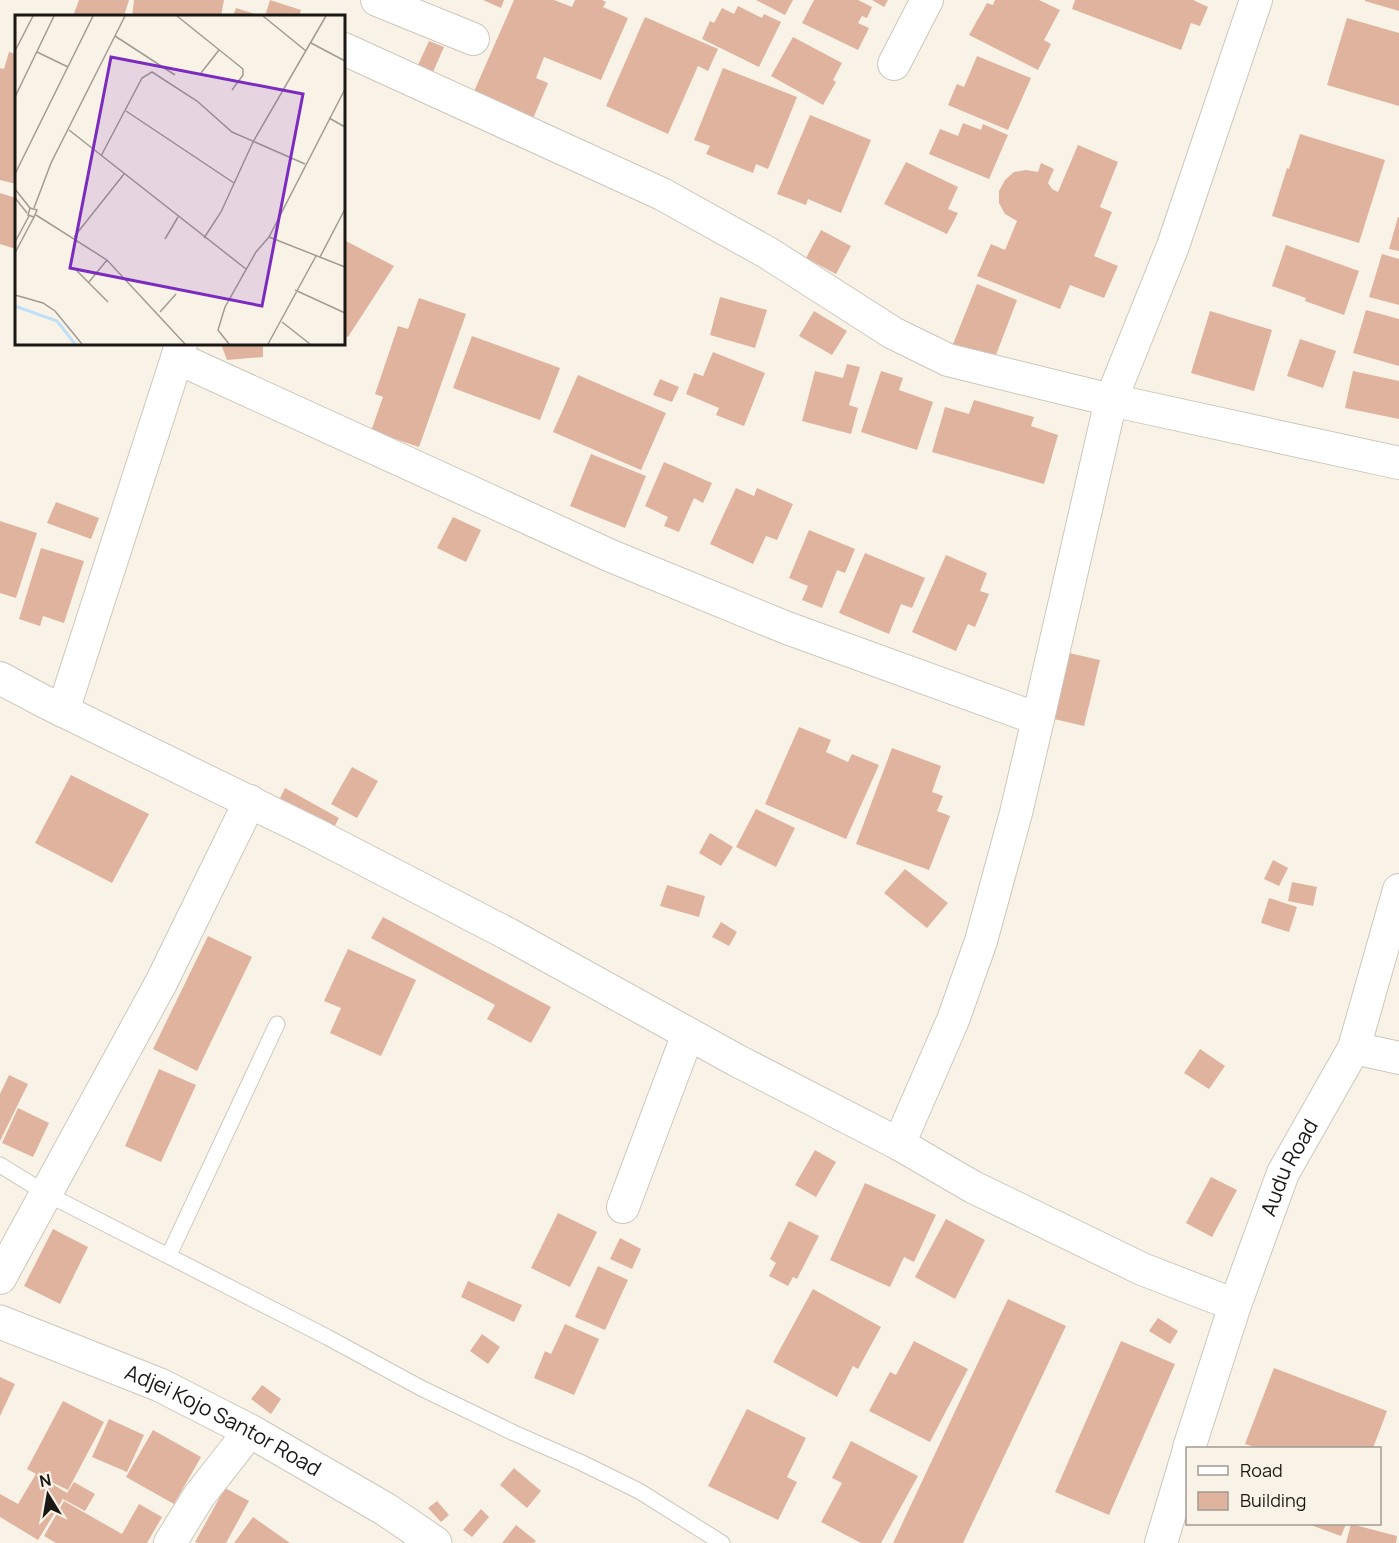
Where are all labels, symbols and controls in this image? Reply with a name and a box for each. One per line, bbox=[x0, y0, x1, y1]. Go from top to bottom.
inset map bbox=[15, 15, 345, 345]
street label: Audu Road bbox=[1254, 1114, 1324, 1220]
street label: Adjei Kojo Santor Road bbox=[121, 1358, 327, 1482]
legend bbox=[1186, 1447, 1381, 1525]
text: Road bbox=[1240, 1458, 1283, 1482]
north arrow bbox=[18, 1465, 78, 1525]
text: N bbox=[37, 1468, 53, 1492]
text: Building bbox=[1240, 1488, 1306, 1512]

